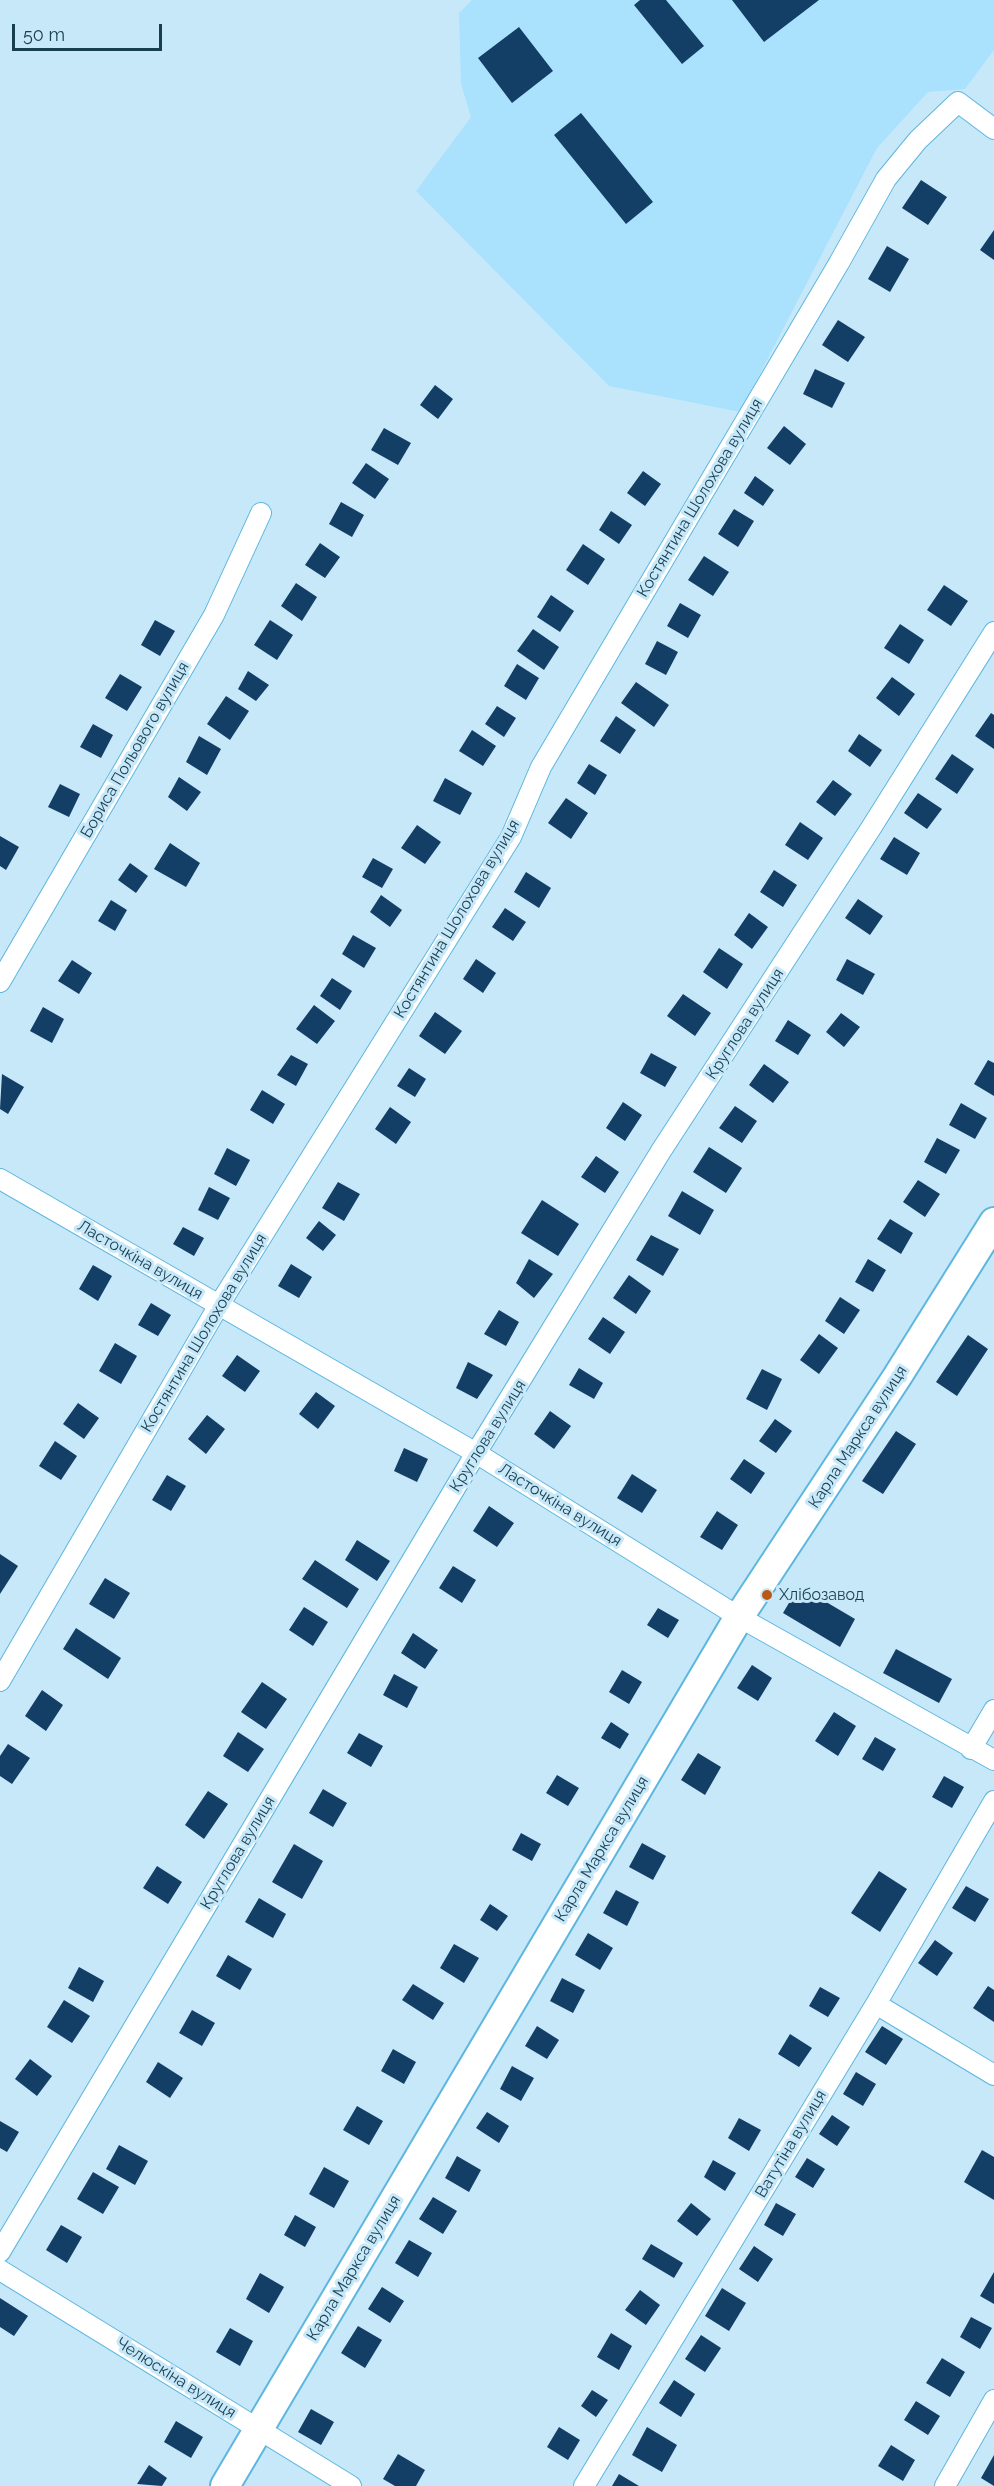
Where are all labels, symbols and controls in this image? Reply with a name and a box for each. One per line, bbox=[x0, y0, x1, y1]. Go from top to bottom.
scale bar bbox=[15, 12, 165, 50]
text: 50 m bbox=[23, 24, 65, 45]
street label: Костянтина Шолохова вулиця bbox=[633, 395, 767, 601]
street label: Бориса Польового вулиця bbox=[77, 659, 193, 841]
street label: Костянтина Шолохова вулиця bbox=[390, 816, 524, 1022]
street label: Круглова вулиця bbox=[702, 965, 788, 1083]
street label: Ласточкіна вулиця bbox=[74, 1216, 206, 1304]
street label: Костянтина Шолохова вулиця bbox=[137, 1230, 271, 1436]
street label: Карла Маркса вулиця bbox=[805, 1362, 911, 1512]
street label: Круглова вулиця bbox=[446, 1377, 530, 1495]
street label: Ласточкіна вулиця bbox=[495, 1459, 625, 1551]
place label: Хлібозавод bbox=[779, 1585, 864, 1605]
marker: Хлібозавод bbox=[760, 1588, 774, 1602]
street label: Карла Маркса вулиця bbox=[551, 1773, 653, 1925]
street label: Круглова вулиця bbox=[197, 1793, 279, 1913]
street label: Ватутіна вулиця bbox=[751, 2087, 831, 2201]
street label: Карла Маркса вулиця bbox=[303, 2192, 405, 2344]
street label: Челюскіна вулиця bbox=[113, 2333, 239, 2423]

